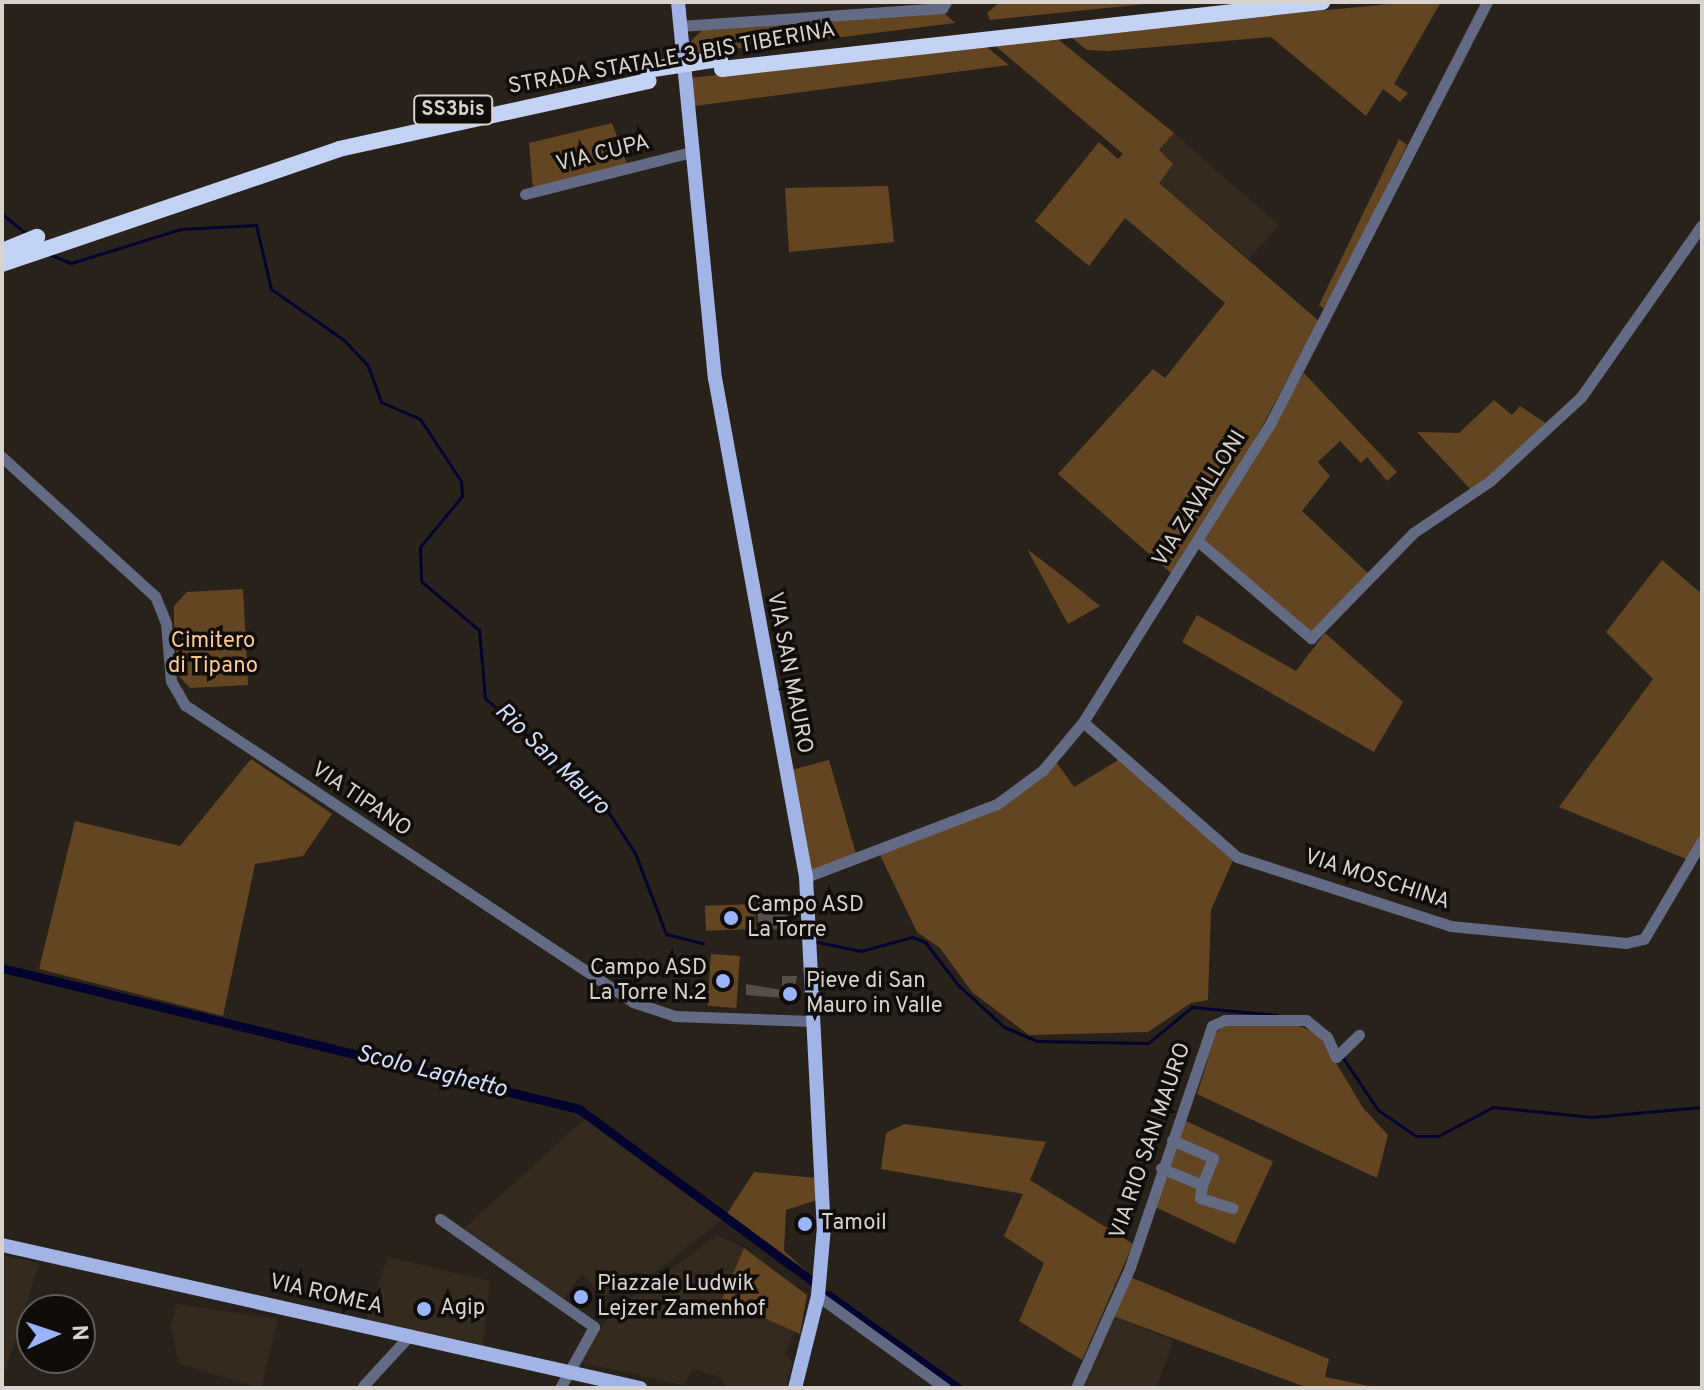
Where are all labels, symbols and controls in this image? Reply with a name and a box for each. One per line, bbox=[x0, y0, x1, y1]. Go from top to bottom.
street label: STRADA STATALE 3 BIS TIBERINA bbox=[505, 17, 839, 101]
road number: SS3bis bbox=[413, 94, 493, 126]
street label: VIA CUPA bbox=[553, 130, 653, 178]
street label: VIA ZAVALLONI bbox=[1147, 426, 1253, 572]
street label: VIA SAN MAURO bbox=[760, 589, 818, 757]
park label: Cimitero di Tipano bbox=[167, 628, 259, 680]
water label: Rio San Mauro bbox=[488, 698, 614, 822]
street label: VIA TIPANO bbox=[305, 756, 417, 844]
street label: VIA MOSCHINA bbox=[1300, 844, 1454, 916]
place label: Campo ASD La Torre bbox=[747, 892, 865, 944]
marker: Campo ASD La Torre bbox=[722, 909, 740, 927]
place label: Campo ASD La Torre N.2 bbox=[588, 955, 707, 1006]
place label: Pieve di San Mauro in Valle bbox=[806, 968, 943, 1020]
marker: Campo ASD La Torre N.2 bbox=[714, 972, 732, 990]
marker: Pieve di San Mauro in Valle bbox=[781, 985, 799, 1003]
street label: VIA RIO SAN MAURO bbox=[1105, 1039, 1197, 1243]
water label: Scolo Laghetto bbox=[353, 1040, 509, 1106]
place label: Tamoil bbox=[821, 1211, 887, 1237]
marker: Tamoil bbox=[796, 1215, 814, 1233]
street label: VIA ROMEA bbox=[266, 1269, 386, 1321]
place label: Piazzale Ludwik Lejzer Zamenhof bbox=[597, 1271, 765, 1322]
marker: Piazzale Ludwik Lejzer Zamenhof bbox=[572, 1288, 590, 1306]
north arrow bbox=[16, 1294, 96, 1374]
place label: Agip bbox=[440, 1296, 485, 1322]
marker: Agip bbox=[415, 1300, 433, 1318]
text: N bbox=[65, 1324, 92, 1341]

